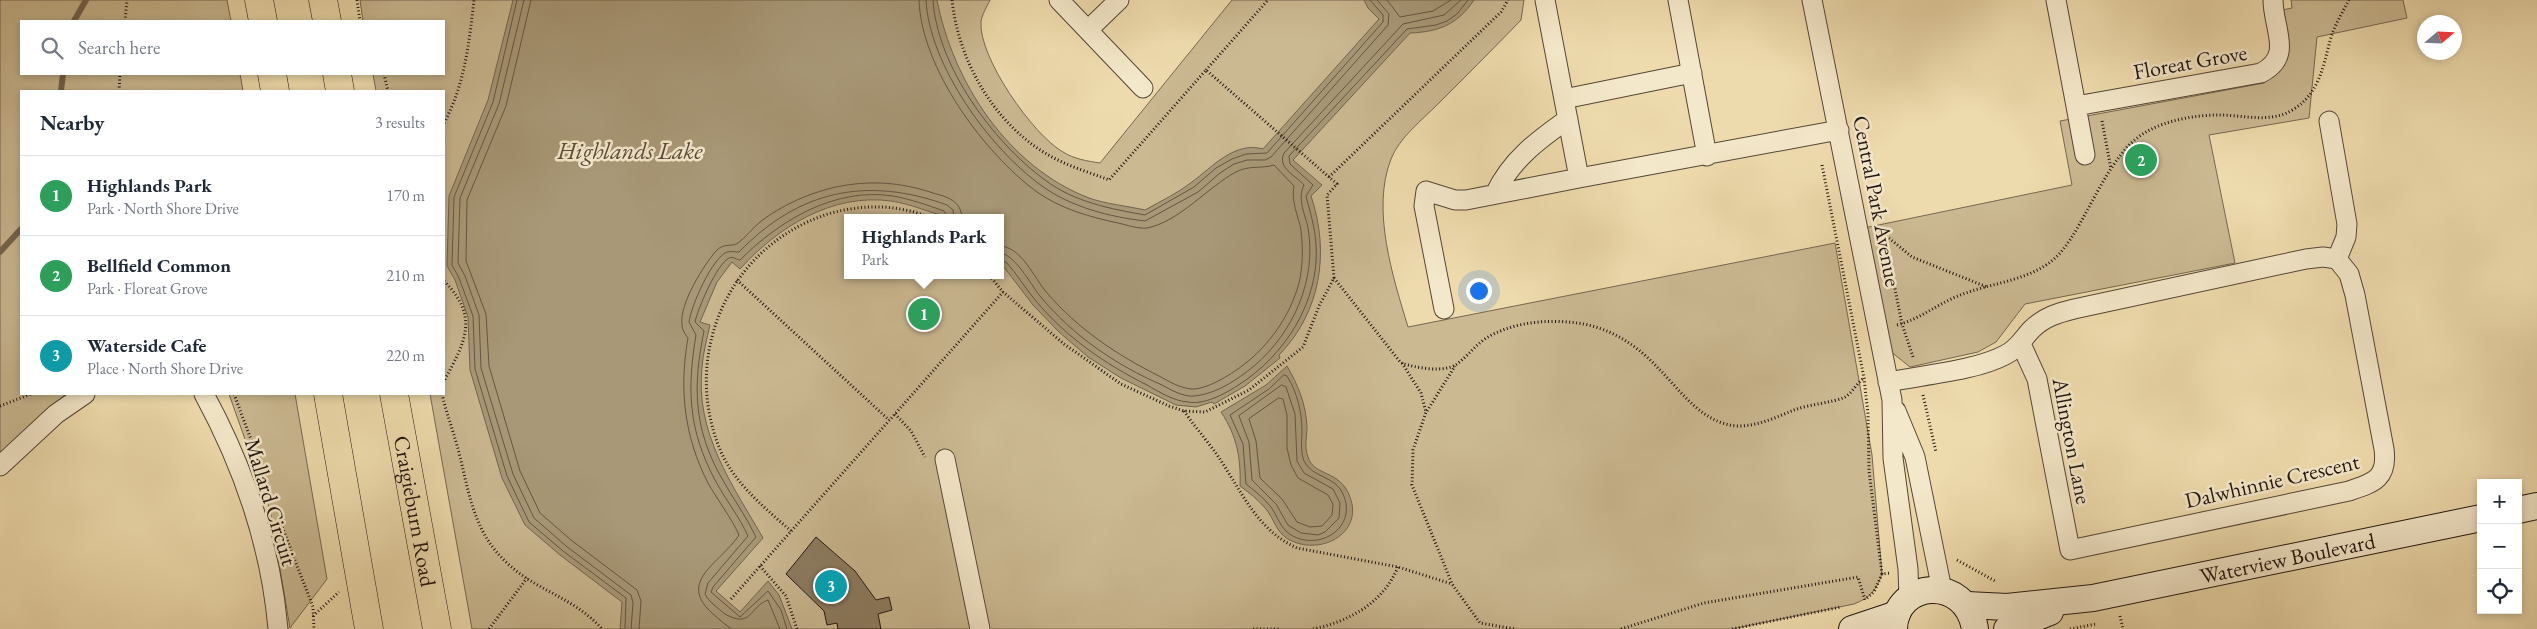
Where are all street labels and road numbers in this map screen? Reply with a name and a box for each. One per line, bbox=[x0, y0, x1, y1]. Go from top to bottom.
street label: Floreat Grove bbox=[2131, 38, 2250, 86]
street label: Central Park Avenue bbox=[1846, 113, 1908, 289]
street label: Allington Lane bbox=[2045, 374, 2099, 507]
street label: Craigieburn Road bbox=[387, 433, 444, 590]
street label: Mallard Circuit bbox=[238, 435, 304, 569]
street label: Dalwhinnie Crescent bbox=[2182, 447, 2362, 515]
street label: Waterview Boulevard bbox=[2197, 526, 2379, 590]

